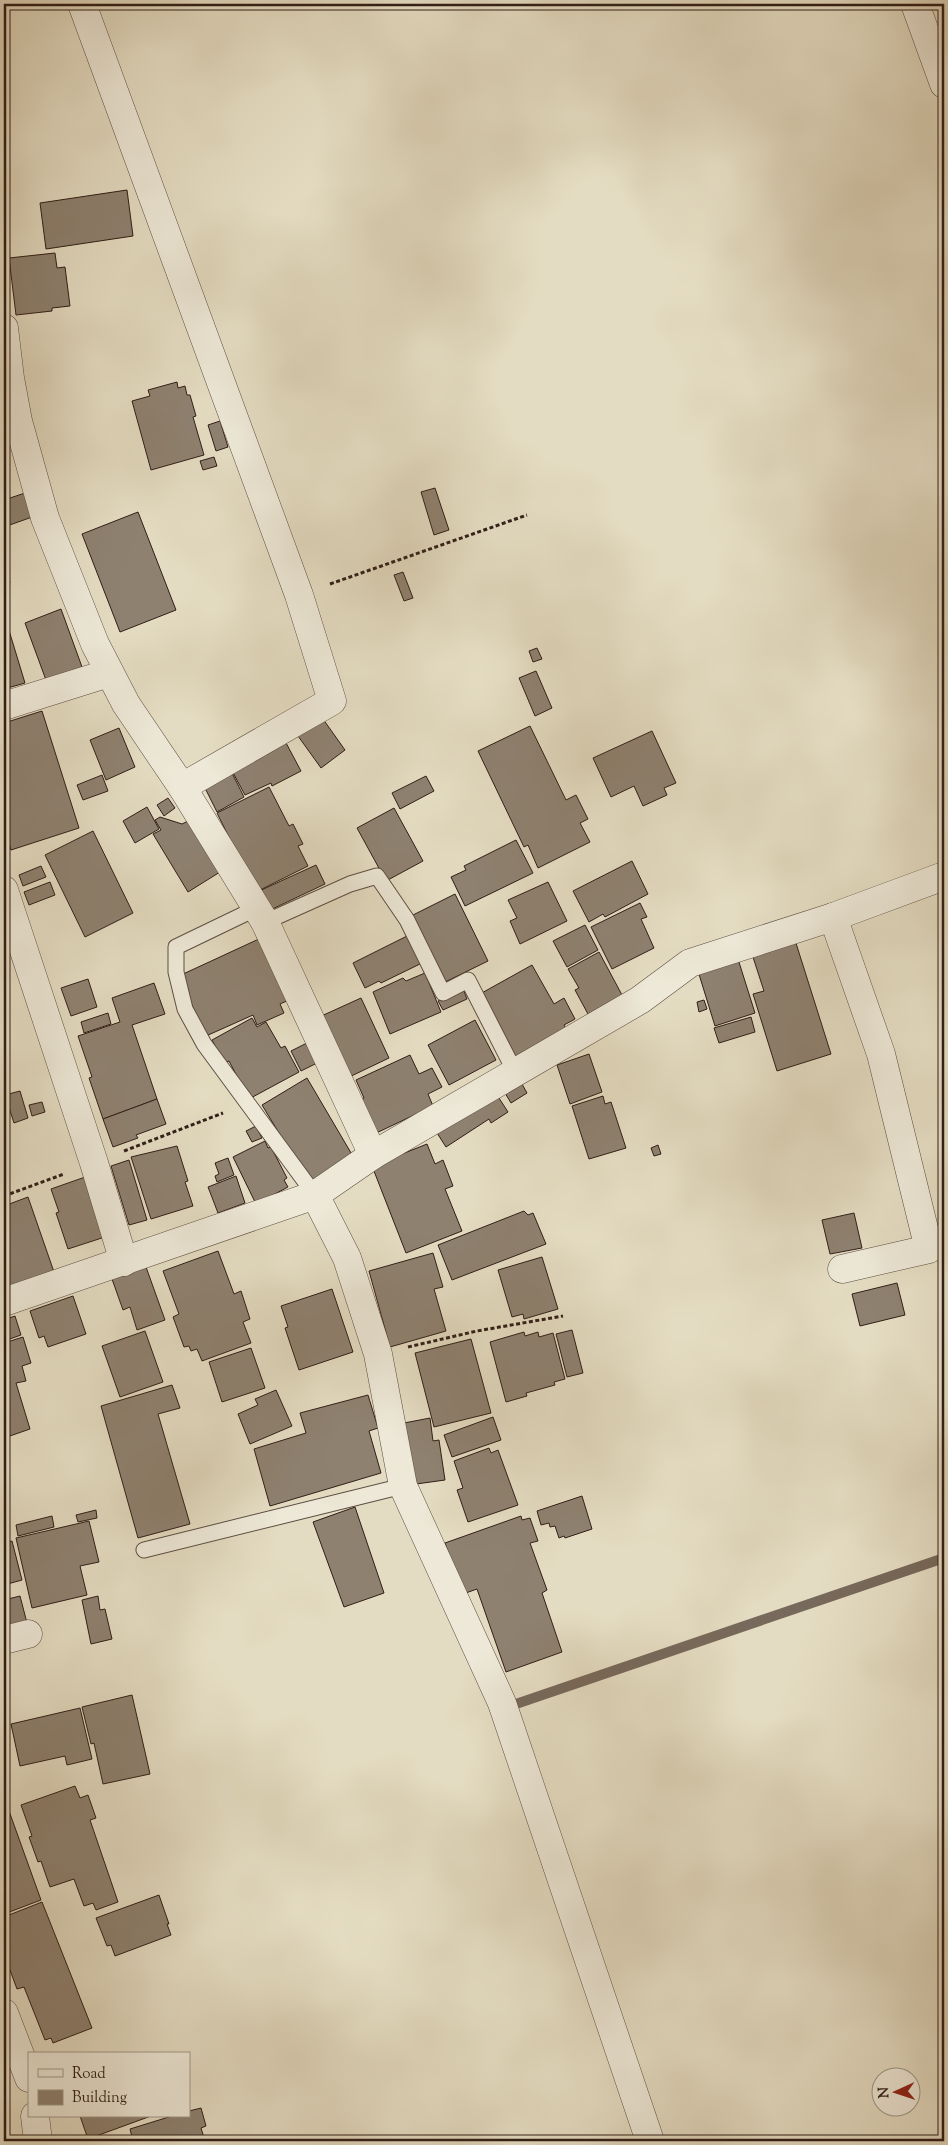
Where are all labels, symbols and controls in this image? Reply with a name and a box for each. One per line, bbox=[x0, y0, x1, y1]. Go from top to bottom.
legend bbox=[28, 2052, 190, 2118]
text: Road bbox=[72, 2064, 106, 2085]
north arrow bbox=[870, 2068, 920, 2118]
text: N bbox=[875, 2086, 895, 2099]
text: Building bbox=[72, 2088, 127, 2109]

